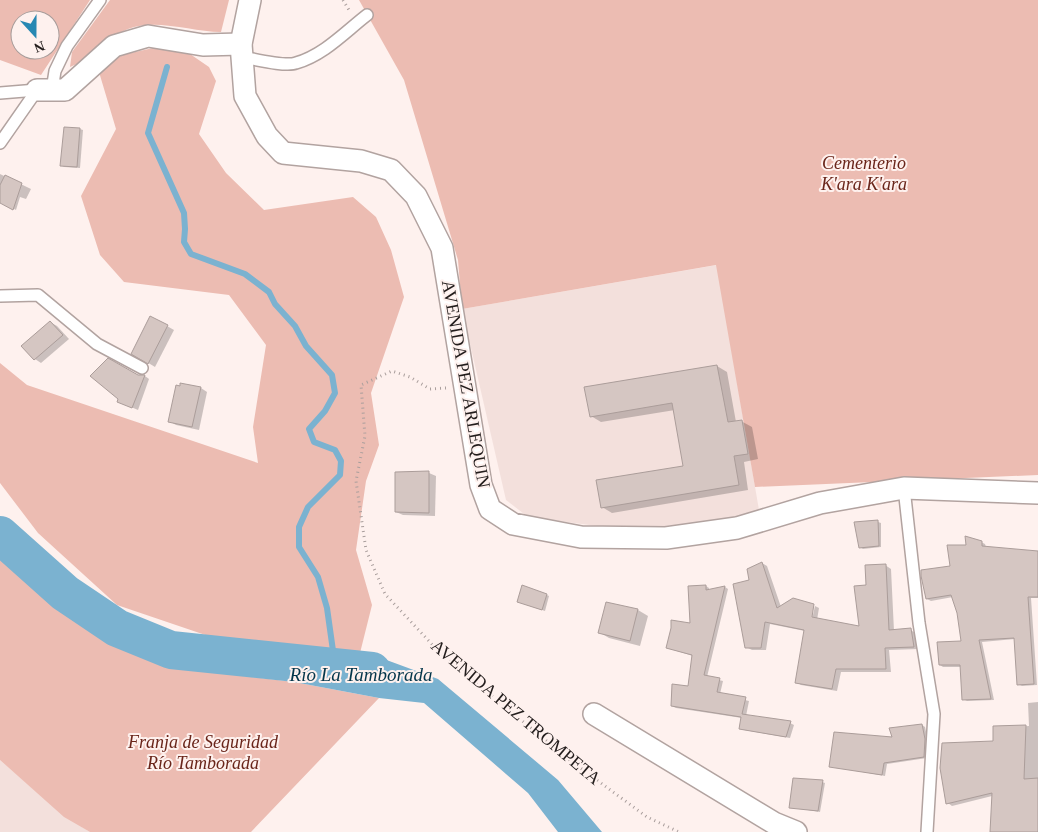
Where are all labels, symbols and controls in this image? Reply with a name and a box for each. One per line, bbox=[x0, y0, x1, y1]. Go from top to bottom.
north arrow bbox=[10, 10, 60, 60]
text: N bbox=[32, 38, 47, 55]
park label: Cementerio K'ara K'ara bbox=[820, 153, 907, 194]
street label: AVENIDA PEZ ARLEQUIN bbox=[438, 279, 494, 489]
street label: AVENIDA PEZ TROMPETA bbox=[427, 635, 605, 789]
water label: Río La Tamborada bbox=[289, 664, 432, 685]
park label: Franja de Seguridad Río Tamborada bbox=[127, 732, 279, 773]

